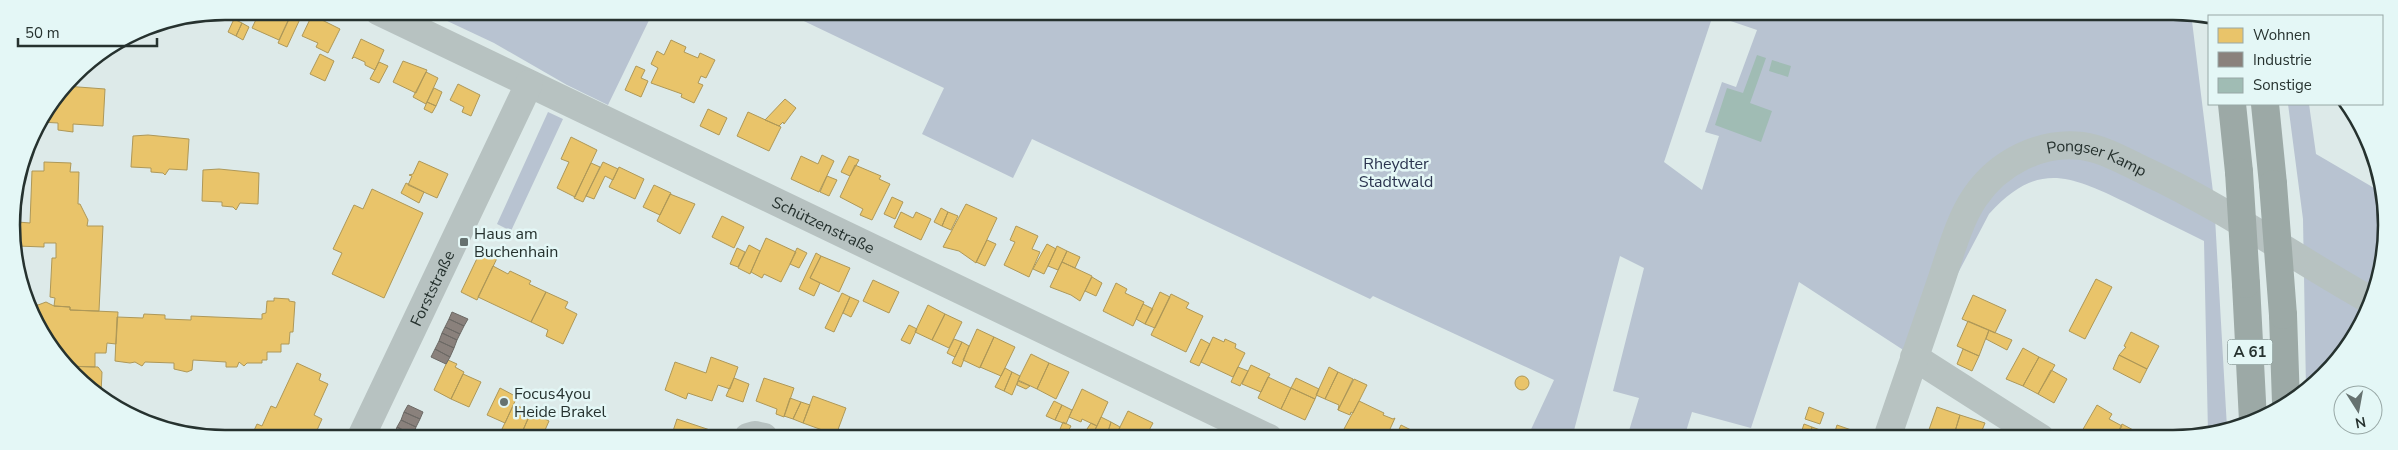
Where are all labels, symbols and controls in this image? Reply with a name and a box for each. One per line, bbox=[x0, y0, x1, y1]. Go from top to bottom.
scale bar bbox=[18, 15, 156, 47]
legend bbox=[2208, 15, 2383, 105]
text: 50 m bbox=[25, 23, 60, 43]
text: Wohnen bbox=[2253, 25, 2311, 45]
text: Industrie bbox=[2253, 50, 2312, 70]
text: Sonstige bbox=[2253, 75, 2312, 95]
street label: Pongser Kamp bbox=[2045, 135, 2150, 182]
park label: Rheydter Stadtwald bbox=[1359, 153, 1433, 193]
street label: Schützenstraße bbox=[768, 191, 878, 259]
place label: Haus am Buchenhain bbox=[474, 223, 558, 263]
marker: Haus am Buchenhain bbox=[458, 236, 470, 248]
street label: Forststraße bbox=[405, 247, 460, 330]
road number: A 61 bbox=[2228, 340, 2272, 364]
place label: Focus4you Heide Brakel bbox=[514, 383, 607, 423]
north arrow bbox=[2333, 385, 2383, 435]
marker: Focus4you Heide Brakel bbox=[498, 396, 510, 408]
text: N bbox=[2353, 412, 2367, 433]

